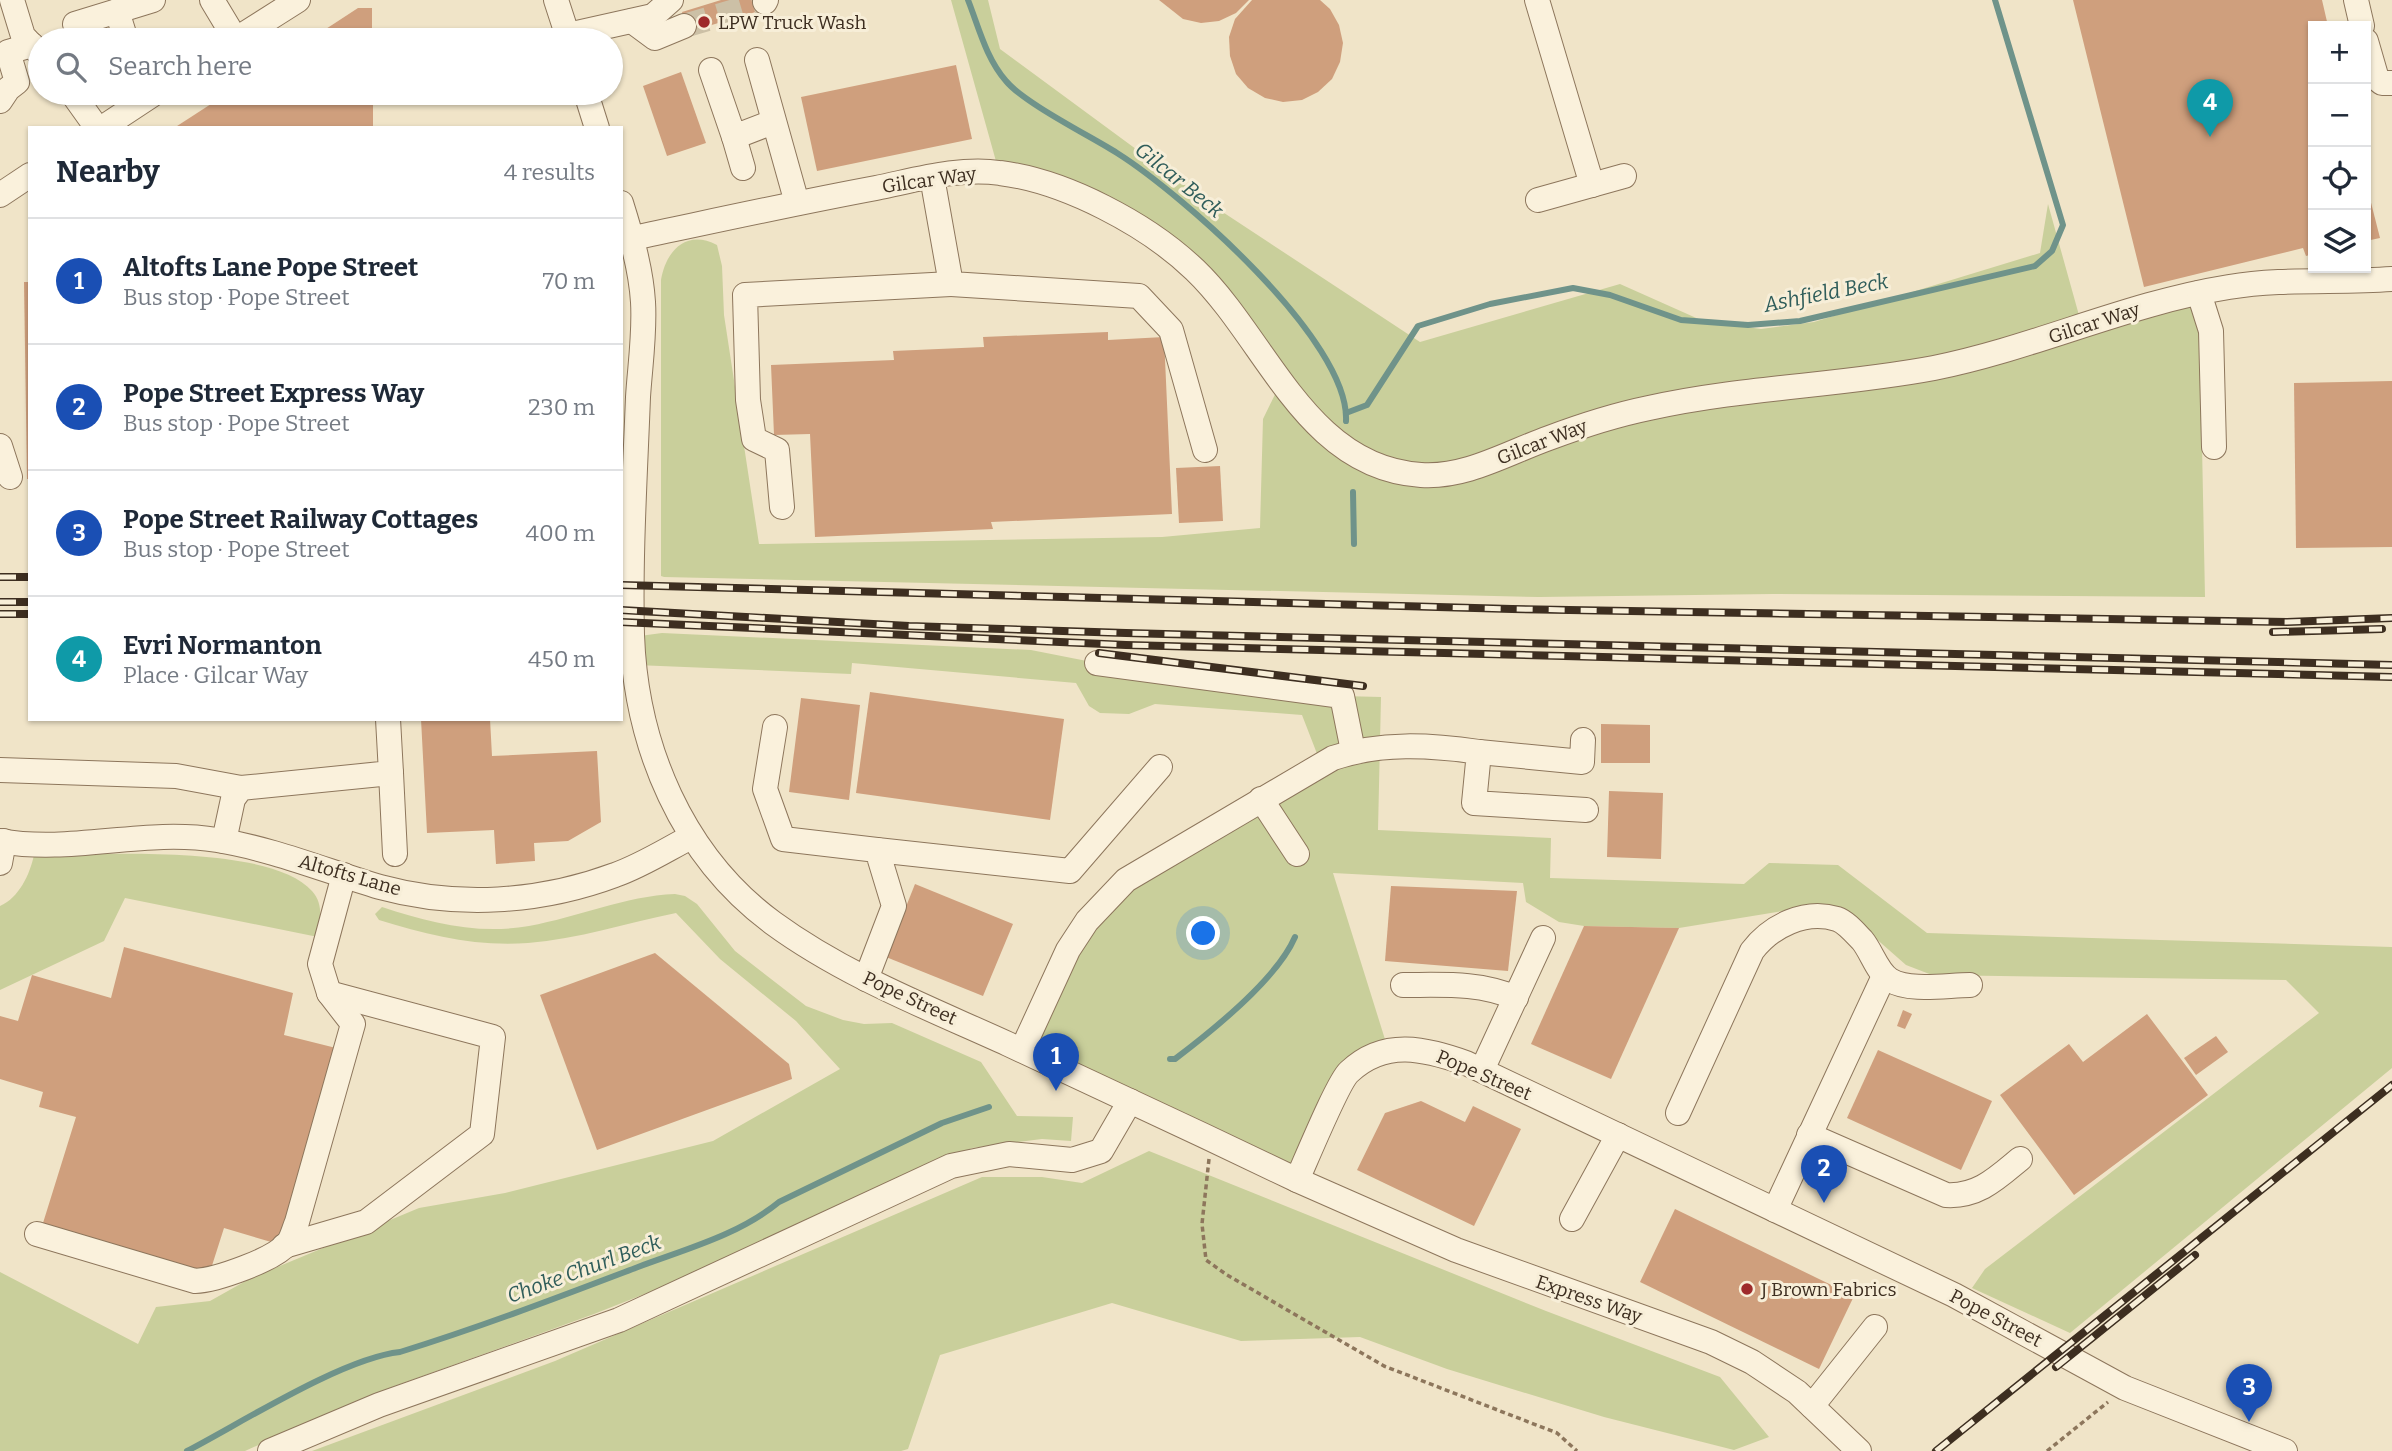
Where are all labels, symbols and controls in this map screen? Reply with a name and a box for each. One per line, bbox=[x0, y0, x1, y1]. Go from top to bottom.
place label: LPW Truck Wash bbox=[718, 11, 867, 34]
marker: LPW Truck Wash bbox=[696, 14, 712, 30]
map controls bbox=[2308, 21, 2371, 273]
button: + bbox=[2308, 21, 2371, 84]
search box bbox=[28, 28, 623, 105]
icon: search bbox=[52, 48, 90, 86]
text: Search here bbox=[108, 51, 252, 82]
pin: 4 bbox=[2187, 79, 2233, 137]
button: − bbox=[2308, 84, 2371, 147]
water label: Gilcar Beck bbox=[1130, 137, 1229, 224]
button: locate bbox=[2308, 147, 2371, 210]
text: Nearby bbox=[56, 154, 160, 190]
text: 4 results bbox=[504, 158, 595, 186]
street label: Gilcar Way bbox=[880, 162, 979, 198]
button: layers bbox=[2308, 210, 2371, 273]
text: Altofts Lane Pope Street bbox=[123, 252, 418, 283]
text: 1 bbox=[74, 267, 84, 295]
text: 70 m bbox=[543, 267, 595, 295]
water label: Ashfield Beck bbox=[1761, 268, 1891, 318]
text: Bus stop · Pope Street bbox=[123, 283, 350, 311]
street label: Gilcar Way bbox=[2045, 297, 2144, 349]
text: Pope Street Express Way bbox=[123, 378, 424, 409]
text: 2 bbox=[73, 393, 85, 421]
text: 230 m bbox=[528, 393, 595, 421]
text: Bus stop · Pope Street bbox=[123, 409, 350, 437]
street label: Gilcar Way bbox=[1494, 414, 1591, 470]
text: Pope Street Railway Cottages bbox=[123, 504, 478, 535]
text: 3 bbox=[72, 519, 86, 547]
text: 400 m bbox=[526, 519, 595, 547]
text: Bus stop · Pope Street bbox=[123, 535, 350, 563]
text: Evri Normanton bbox=[123, 630, 322, 661]
text: 4 bbox=[72, 645, 86, 673]
text: 450 m bbox=[528, 645, 595, 673]
text: Place · Gilcar Way bbox=[123, 661, 308, 689]
street label: Altofts Lane bbox=[296, 849, 404, 901]
your location bbox=[1186, 916, 1220, 950]
street label: Pope Street bbox=[859, 966, 961, 1030]
pin: 1 bbox=[1033, 1033, 1079, 1091]
street label: Pope Street bbox=[1433, 1045, 1535, 1105]
pin: 2 bbox=[1801, 1145, 1847, 1203]
water label: Choke Churl Beck bbox=[503, 1229, 665, 1309]
street label: Express Way bbox=[1533, 1270, 1646, 1328]
place label: J Brown Fabrics bbox=[1760, 1278, 1897, 1301]
marker: J Brown Fabrics bbox=[1739, 1281, 1755, 1297]
street label: Pope Street bbox=[1946, 1284, 2046, 1352]
pin: 3 bbox=[2226, 1364, 2272, 1422]

